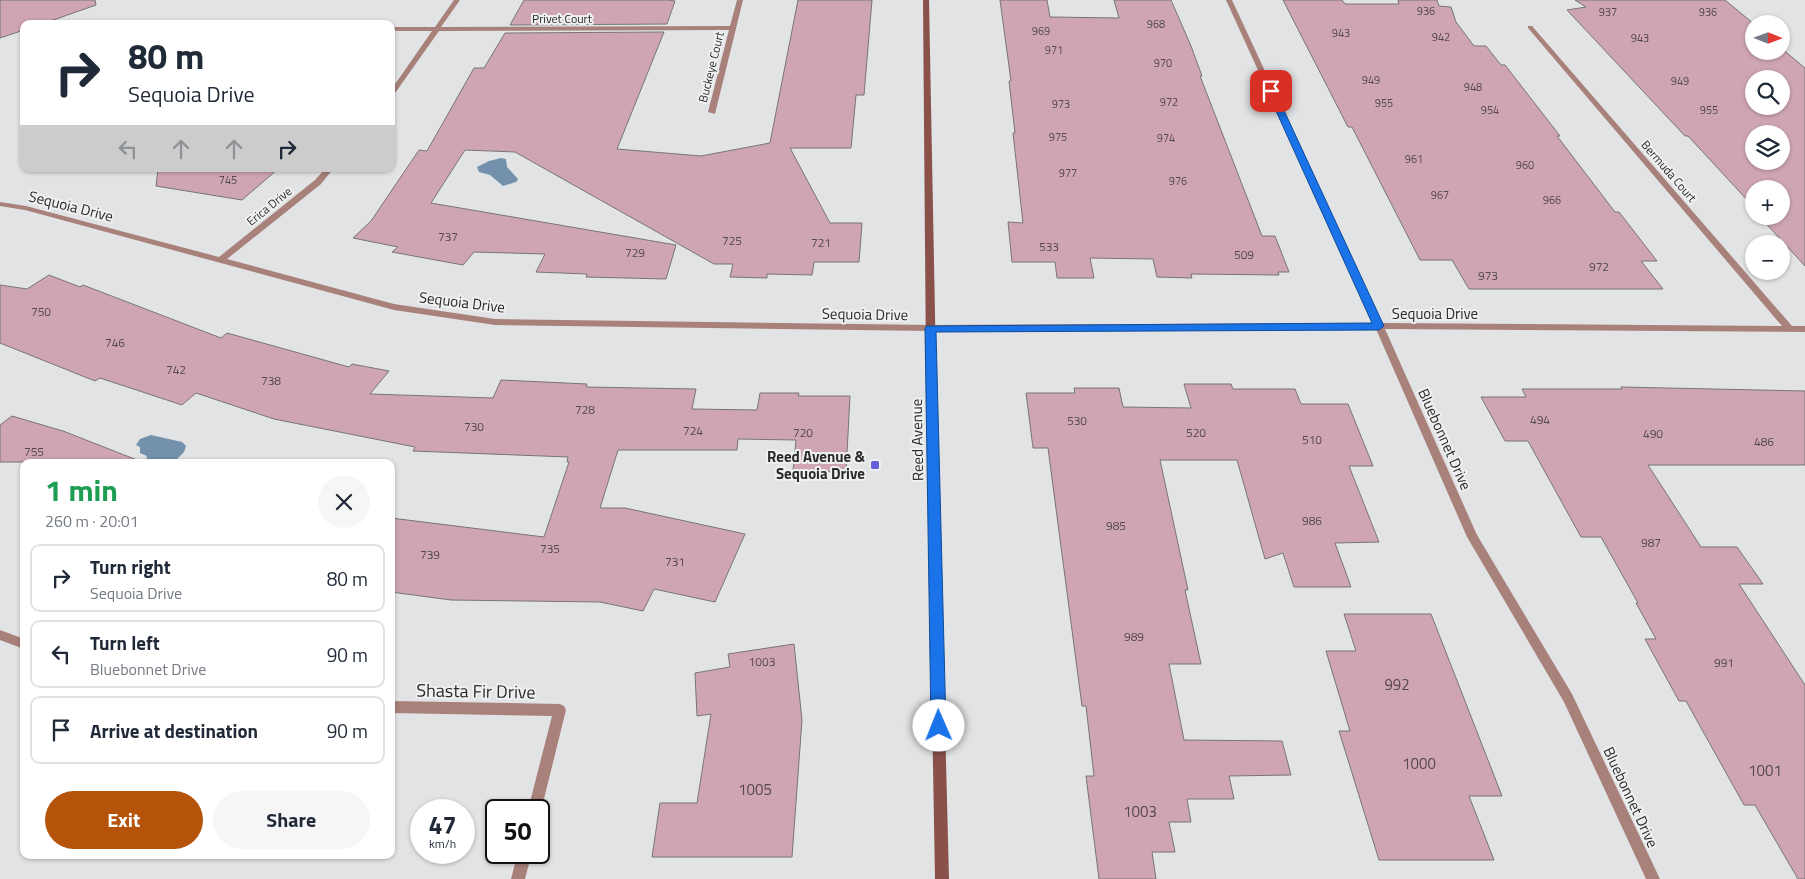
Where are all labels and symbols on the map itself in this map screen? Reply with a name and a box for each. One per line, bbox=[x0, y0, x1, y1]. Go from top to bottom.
house number: 936 bbox=[1417, 3, 1435, 19]
house number: 937 bbox=[1599, 4, 1617, 20]
house number: 936 bbox=[1699, 4, 1717, 20]
street label: Privet Court bbox=[532, 9, 593, 28]
north arrow bbox=[1745, 15, 1790, 60]
house number: 968 bbox=[1147, 16, 1165, 32]
house number: 969 bbox=[1032, 23, 1050, 39]
house number: 943 bbox=[1332, 25, 1350, 41]
street label: Buckeye Court bbox=[693, 29, 729, 104]
house number: 942 bbox=[1432, 29, 1450, 45]
house number: 943 bbox=[1631, 30, 1649, 46]
house number: 971 bbox=[1045, 42, 1063, 58]
house number: 970 bbox=[1154, 55, 1172, 71]
pin bbox=[1250, 70, 1292, 112]
house number: 949 bbox=[1362, 72, 1380, 88]
house number: 949 bbox=[1671, 73, 1689, 89]
house number: 948 bbox=[1464, 79, 1482, 95]
house number: 972 bbox=[1160, 94, 1178, 110]
house number: 955 bbox=[1375, 95, 1393, 111]
house number: 973 bbox=[1052, 96, 1070, 112]
house number: 954 bbox=[1481, 102, 1499, 118]
house number: 955 bbox=[1700, 102, 1718, 118]
house number: 975 bbox=[1049, 129, 1067, 145]
house number: 974 bbox=[1157, 130, 1175, 146]
street label: Bermuda Court bbox=[1637, 136, 1702, 207]
house number: 961 bbox=[1405, 151, 1423, 167]
house number: 960 bbox=[1516, 157, 1534, 173]
house number: 977 bbox=[1059, 165, 1077, 181]
house number: 745 bbox=[219, 172, 237, 188]
house number: 976 bbox=[1169, 173, 1187, 189]
street label: Erica Drive bbox=[242, 182, 296, 230]
street label: Sequoia Drive bbox=[26, 184, 116, 228]
house number: 967 bbox=[1431, 187, 1449, 203]
house number: 966 bbox=[1543, 192, 1561, 208]
house number: 737 bbox=[438, 227, 458, 246]
house number: 725 bbox=[722, 231, 742, 250]
house number: 721 bbox=[811, 233, 831, 252]
house number: 533 bbox=[1039, 237, 1059, 256]
house number: 729 bbox=[625, 243, 645, 262]
house number: 509 bbox=[1234, 245, 1254, 264]
house number: 972 bbox=[1589, 257, 1609, 276]
house number: 973 bbox=[1478, 266, 1498, 285]
street label: Sequoia Drive bbox=[418, 285, 506, 319]
house number: 750 bbox=[31, 302, 51, 321]
street label: Sequoia Drive bbox=[822, 302, 908, 326]
street label: Sequoia Drive bbox=[1392, 302, 1478, 325]
house number: 746 bbox=[105, 333, 125, 352]
house number: 742 bbox=[166, 360, 186, 379]
house number: 738 bbox=[261, 371, 281, 390]
street label: Bluebonnet Drive bbox=[1412, 384, 1478, 494]
street label: Reed Avenue bbox=[905, 399, 929, 481]
house number: 728 bbox=[575, 400, 595, 419]
house number: 494 bbox=[1530, 410, 1550, 429]
house number: 530 bbox=[1067, 411, 1087, 430]
house number: 730 bbox=[464, 417, 484, 436]
house number: 724 bbox=[683, 421, 703, 440]
house number: 720 bbox=[793, 423, 813, 442]
house number: 520 bbox=[1186, 423, 1206, 442]
house number: 490 bbox=[1643, 424, 1663, 443]
house number: 510 bbox=[1302, 430, 1322, 449]
house number: 486 bbox=[1754, 432, 1774, 451]
house number: 755 bbox=[24, 442, 44, 461]
place label: Reed Avenue & Sequoia Drive bbox=[767, 445, 865, 485]
marker: Reed Avenue & Sequoia Drive bbox=[869, 459, 881, 471]
house number: 986 bbox=[1302, 511, 1322, 530]
house number: 985 bbox=[1106, 516, 1126, 535]
house number: 987 bbox=[1641, 533, 1661, 552]
house number: 735 bbox=[540, 539, 560, 558]
house number: 739 bbox=[420, 545, 440, 564]
house number: 731 bbox=[665, 552, 685, 571]
house number: 989 bbox=[1124, 627, 1144, 646]
house number: 1003 bbox=[749, 652, 775, 671]
house number: 991 bbox=[1714, 653, 1734, 672]
house number: 992 bbox=[1384, 673, 1410, 696]
street label: Shasta Fir Drive bbox=[416, 676, 536, 706]
position arrow bbox=[912, 699, 964, 751]
street label: Bluebonnet Drive bbox=[1598, 743, 1664, 851]
house number: 1000 bbox=[1402, 752, 1436, 775]
house number: 1001 bbox=[1748, 759, 1782, 782]
house number: 1005 bbox=[738, 778, 772, 801]
speed limit sign: 50 bbox=[485, 799, 550, 864]
house number: 1003 bbox=[1123, 800, 1157, 823]

